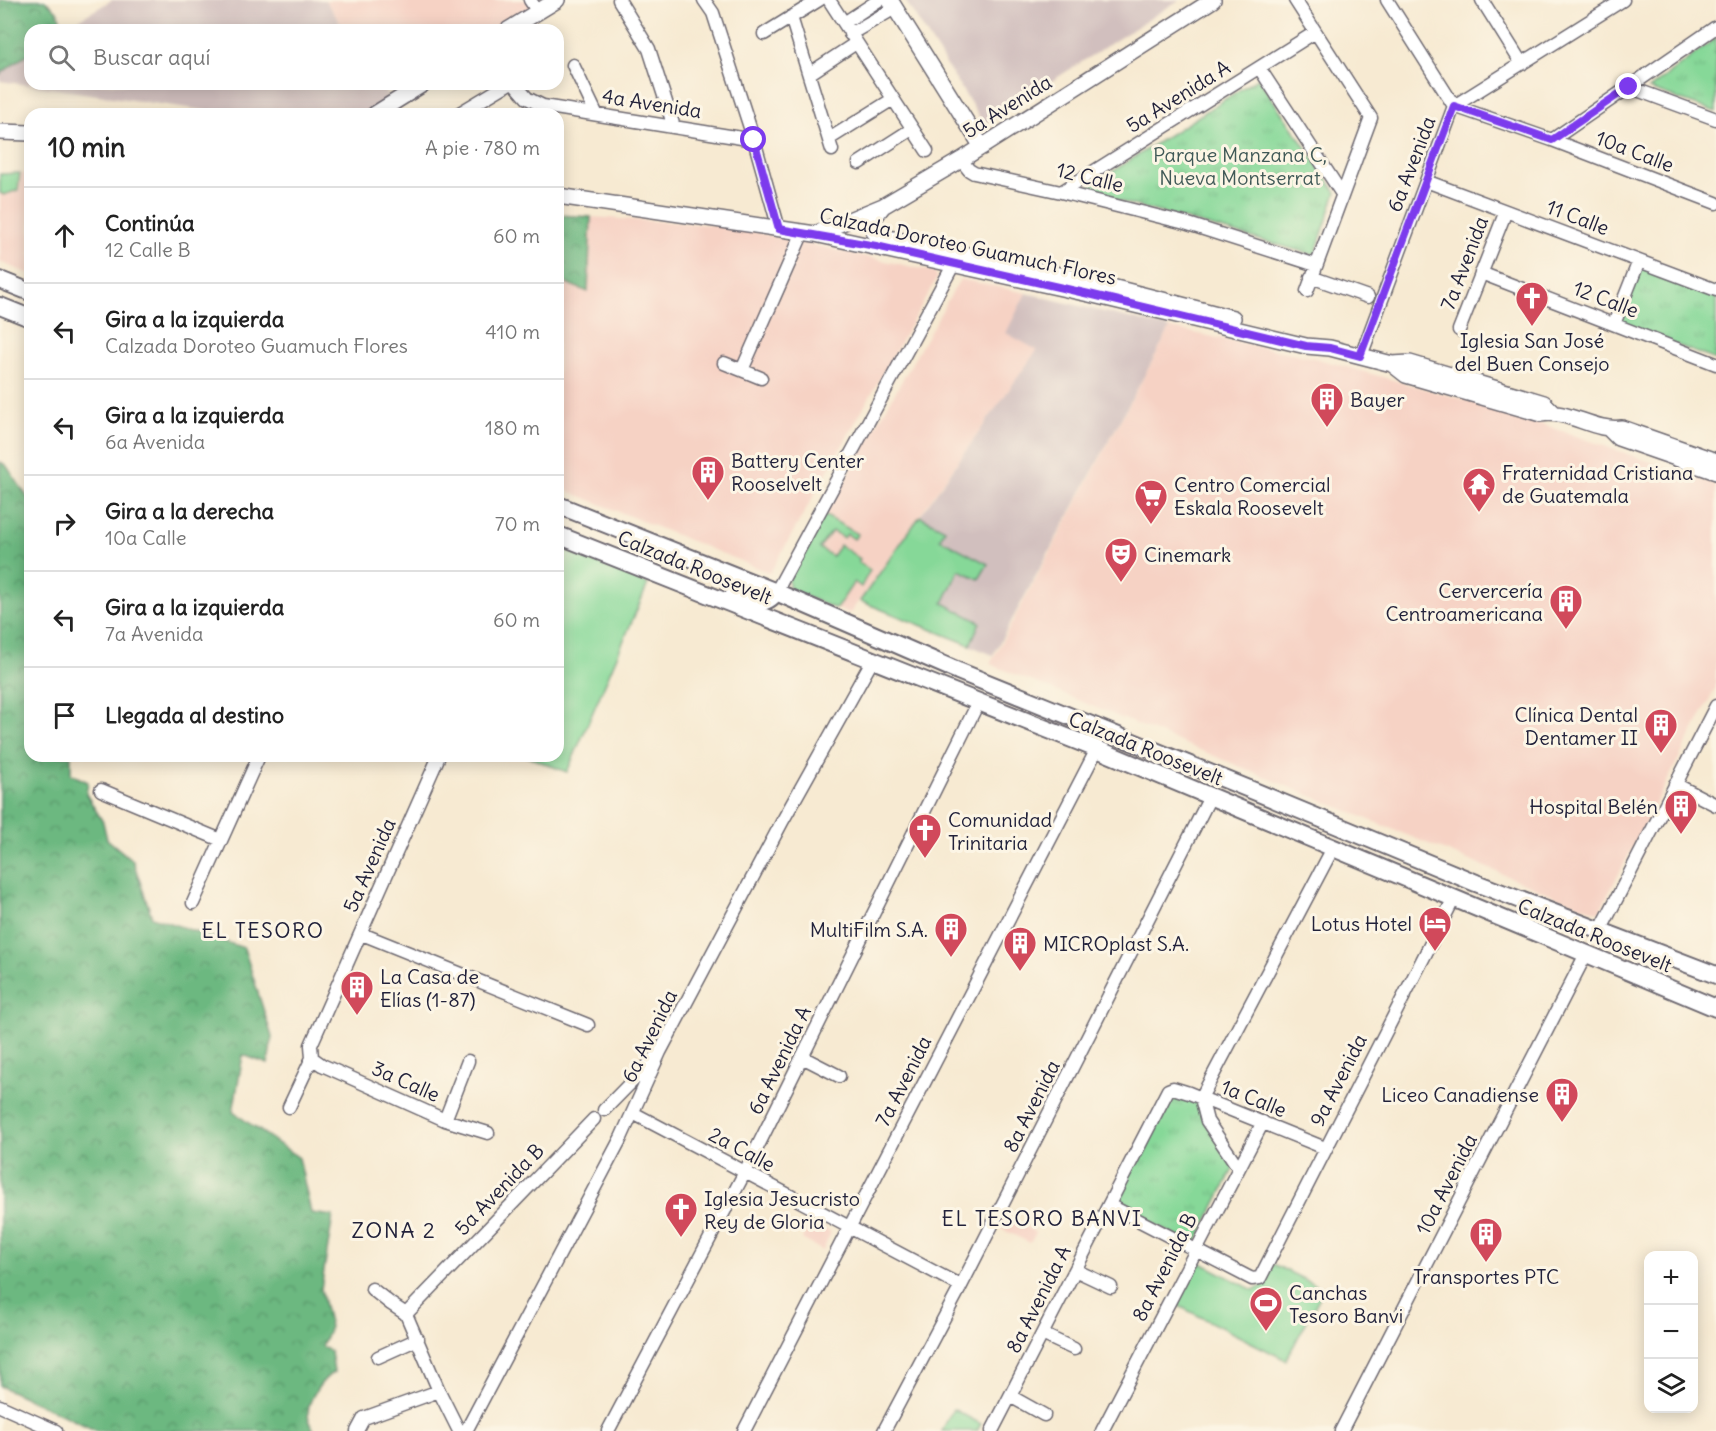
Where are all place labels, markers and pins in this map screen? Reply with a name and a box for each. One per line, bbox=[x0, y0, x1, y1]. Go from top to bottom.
church icon: Iglesia San José del Buen Consejo bbox=[1514, 280, 1550, 327]
place label: Iglesia San José del Buen Consejo bbox=[1455, 328, 1609, 376]
building icon: Bayer bbox=[1309, 381, 1345, 428]
place label: Bayer bbox=[1350, 387, 1405, 412]
place label: Battery Center Rooselvelt bbox=[731, 448, 864, 496]
building icon: Battery Center Rooselvelt bbox=[690, 454, 726, 501]
place label: Fraternidad Cristiana de Guatemala bbox=[1502, 460, 1693, 508]
temple icon: Fraternidad Cristiana de Guatemala bbox=[1461, 466, 1497, 513]
place label: Centro Comercial Eskala Roosevelt bbox=[1174, 472, 1331, 520]
supermarket icon: Centro Comercial Eskala Roosevelt bbox=[1133, 478, 1169, 525]
theatre icon: Cinemark bbox=[1103, 536, 1139, 583]
place label: Cinemark bbox=[1144, 542, 1231, 567]
place label: Cervercería Centroamericana bbox=[1385, 578, 1543, 626]
building icon: Cervercería Centroamericana bbox=[1548, 583, 1584, 630]
place label: Clínica Dental Dentamer II bbox=[1515, 702, 1638, 750]
building icon: Clínica Dental Dentamer II bbox=[1643, 707, 1679, 754]
building icon: Hospital Belén bbox=[1663, 788, 1699, 835]
place label: Hospital Belén bbox=[1529, 794, 1658, 819]
place label: Comunidad Trinitaria bbox=[948, 807, 1052, 855]
church icon: Comunidad Trinitaria bbox=[907, 812, 943, 859]
hotel icon: Lotus Hotel bbox=[1417, 905, 1453, 952]
building icon: MultiFilm S.A. bbox=[933, 911, 969, 958]
place label: Lotus Hotel bbox=[1311, 911, 1412, 936]
place label: MultiFilm S.A. bbox=[810, 917, 928, 942]
building icon: MICROplast S.A. bbox=[1002, 925, 1038, 972]
place label: MICROplast S.A. bbox=[1043, 931, 1189, 956]
place label: La Casa de Elías (1-87) bbox=[380, 964, 479, 1012]
building icon: La Casa de Elías (1-87) bbox=[339, 969, 375, 1016]
building icon: Liceo Canadiense bbox=[1544, 1076, 1580, 1123]
place label: Liceo Canadiense bbox=[1381, 1082, 1539, 1107]
place label: Iglesia Jesucristo Rey de Gloria bbox=[704, 1186, 860, 1234]
church icon: Iglesia Jesucristo Rey de Gloria bbox=[663, 1191, 699, 1238]
building icon: Transportes PTC bbox=[1468, 1216, 1504, 1263]
place label: Transportes PTC bbox=[1413, 1264, 1559, 1289]
place label: Canchas Tesoro Banvi bbox=[1289, 1280, 1403, 1328]
sports icon: Canchas Tesoro Banvi bbox=[1248, 1285, 1284, 1332]

